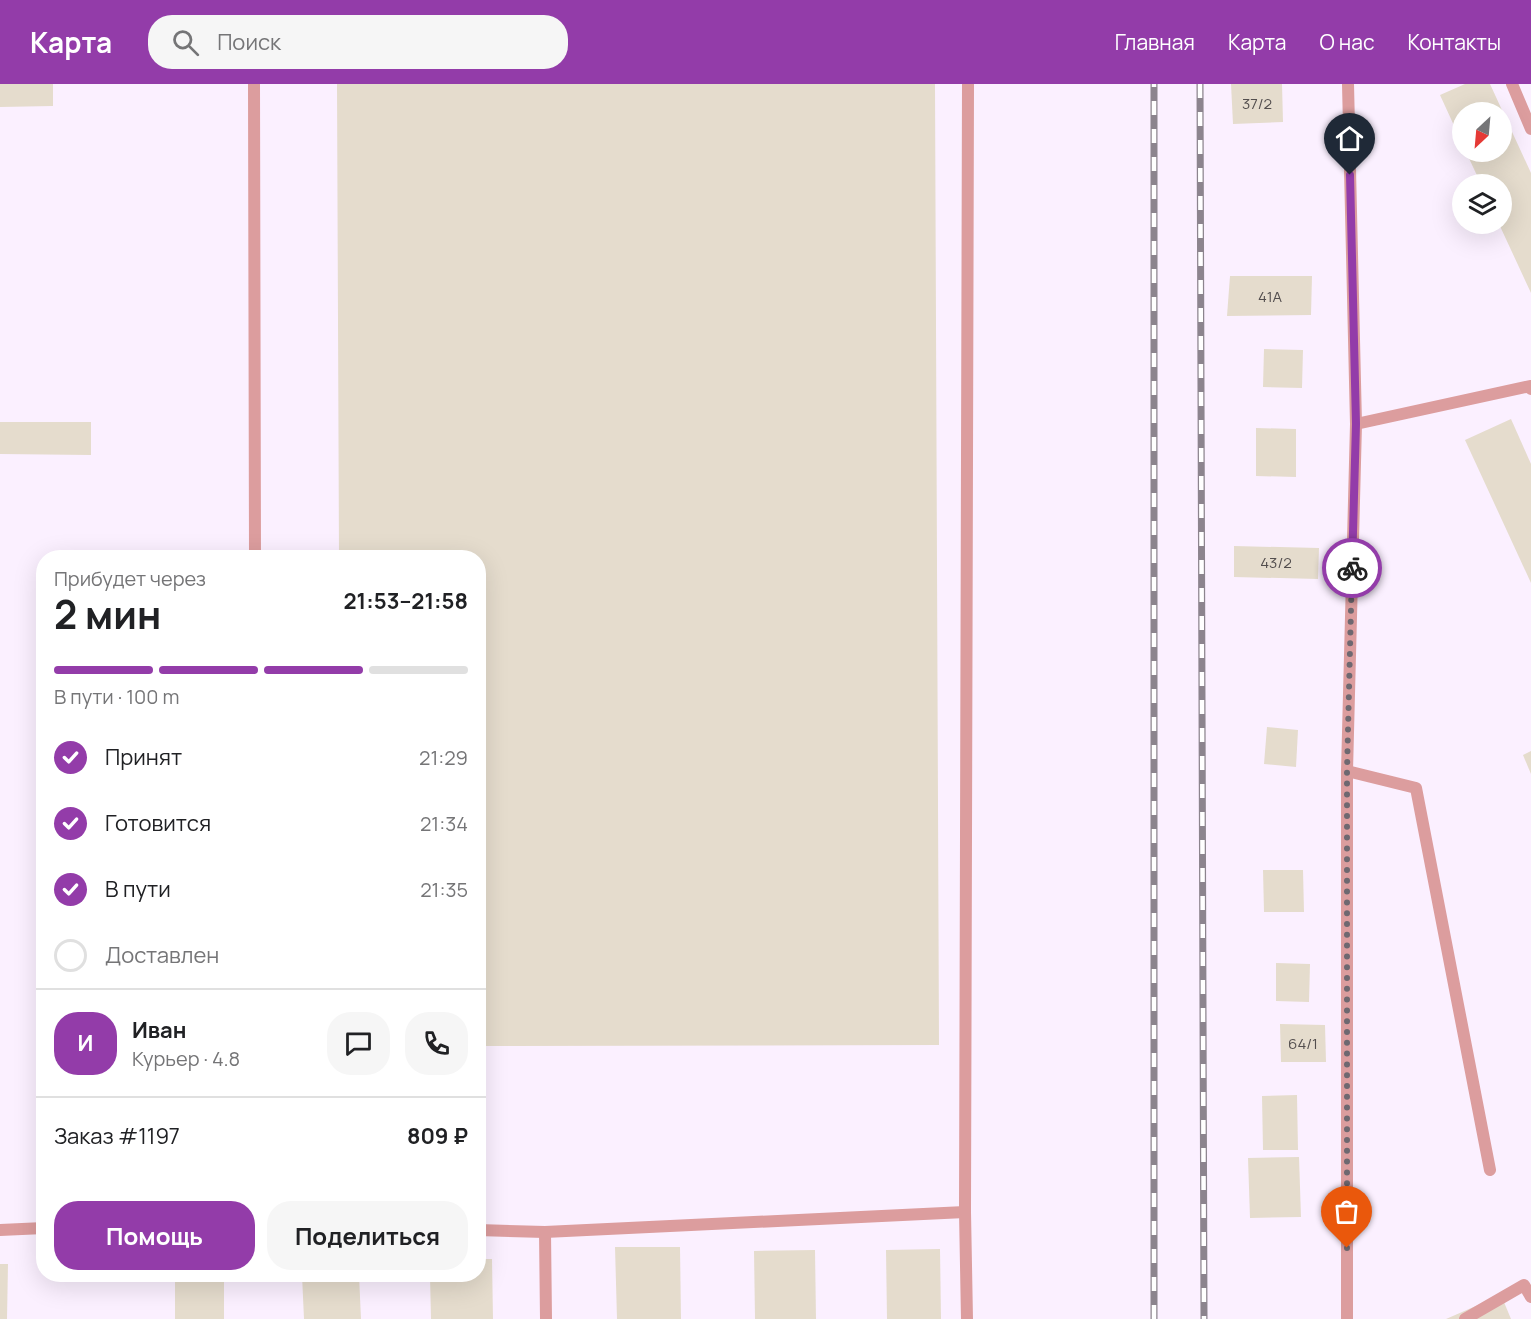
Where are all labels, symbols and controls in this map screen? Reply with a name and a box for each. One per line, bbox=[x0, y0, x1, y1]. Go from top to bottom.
search box bbox=[148, 15, 568, 69]
text: Карта bbox=[30, 23, 112, 61]
icon: search bbox=[169, 26, 202, 59]
text: Поиск bbox=[217, 27, 281, 57]
text: Главная bbox=[1115, 28, 1195, 56]
text: Карта bbox=[1228, 28, 1286, 56]
text: О нас bbox=[1319, 28, 1375, 56]
text: Контакты bbox=[1408, 28, 1501, 56]
house number: 37/2 bbox=[1242, 93, 1272, 114]
north arrow bbox=[1452, 102, 1512, 162]
map controls bbox=[1452, 102, 1512, 234]
pin bbox=[1324, 113, 1375, 175]
icon: home bbox=[1333, 122, 1366, 155]
button: layers bbox=[1452, 174, 1512, 234]
house number: 41А bbox=[1258, 286, 1283, 307]
courier bbox=[1322, 538, 1382, 598]
house number: 43/2 bbox=[1260, 552, 1292, 573]
icon: bike bbox=[1336, 552, 1369, 585]
text: Прибудет через bbox=[54, 565, 206, 592]
text: 21:53–21:58 bbox=[344, 586, 468, 616]
text: 2 мин bbox=[54, 587, 161, 641]
text: В пути · 100 m bbox=[54, 683, 179, 710]
icon: check bbox=[54, 741, 87, 774]
text: Принят bbox=[105, 742, 182, 772]
text: 21:29 bbox=[419, 744, 468, 771]
icon: check bbox=[54, 807, 87, 840]
text: Готовится bbox=[105, 808, 211, 838]
text: 21:34 bbox=[420, 810, 468, 837]
icon: check bbox=[54, 873, 87, 906]
text: В пути bbox=[105, 874, 171, 904]
text: 21:35 bbox=[420, 876, 468, 903]
text: Доставлен bbox=[105, 940, 219, 970]
button: chat bbox=[327, 1012, 390, 1075]
button: phone bbox=[405, 1012, 468, 1075]
text: Иван bbox=[132, 1015, 186, 1045]
text: И bbox=[78, 1028, 93, 1058]
house number: 64/1 bbox=[1288, 1033, 1318, 1054]
text: Курьер · 4.8 bbox=[132, 1045, 240, 1072]
text: Заказ #1197 bbox=[54, 1121, 180, 1151]
text: 809 ₽ bbox=[407, 1121, 468, 1151]
pin bbox=[1321, 1186, 1372, 1248]
icon: bag bbox=[1330, 1195, 1363, 1228]
button: Помощь bbox=[54, 1201, 255, 1270]
button: Поделиться bbox=[267, 1201, 468, 1270]

